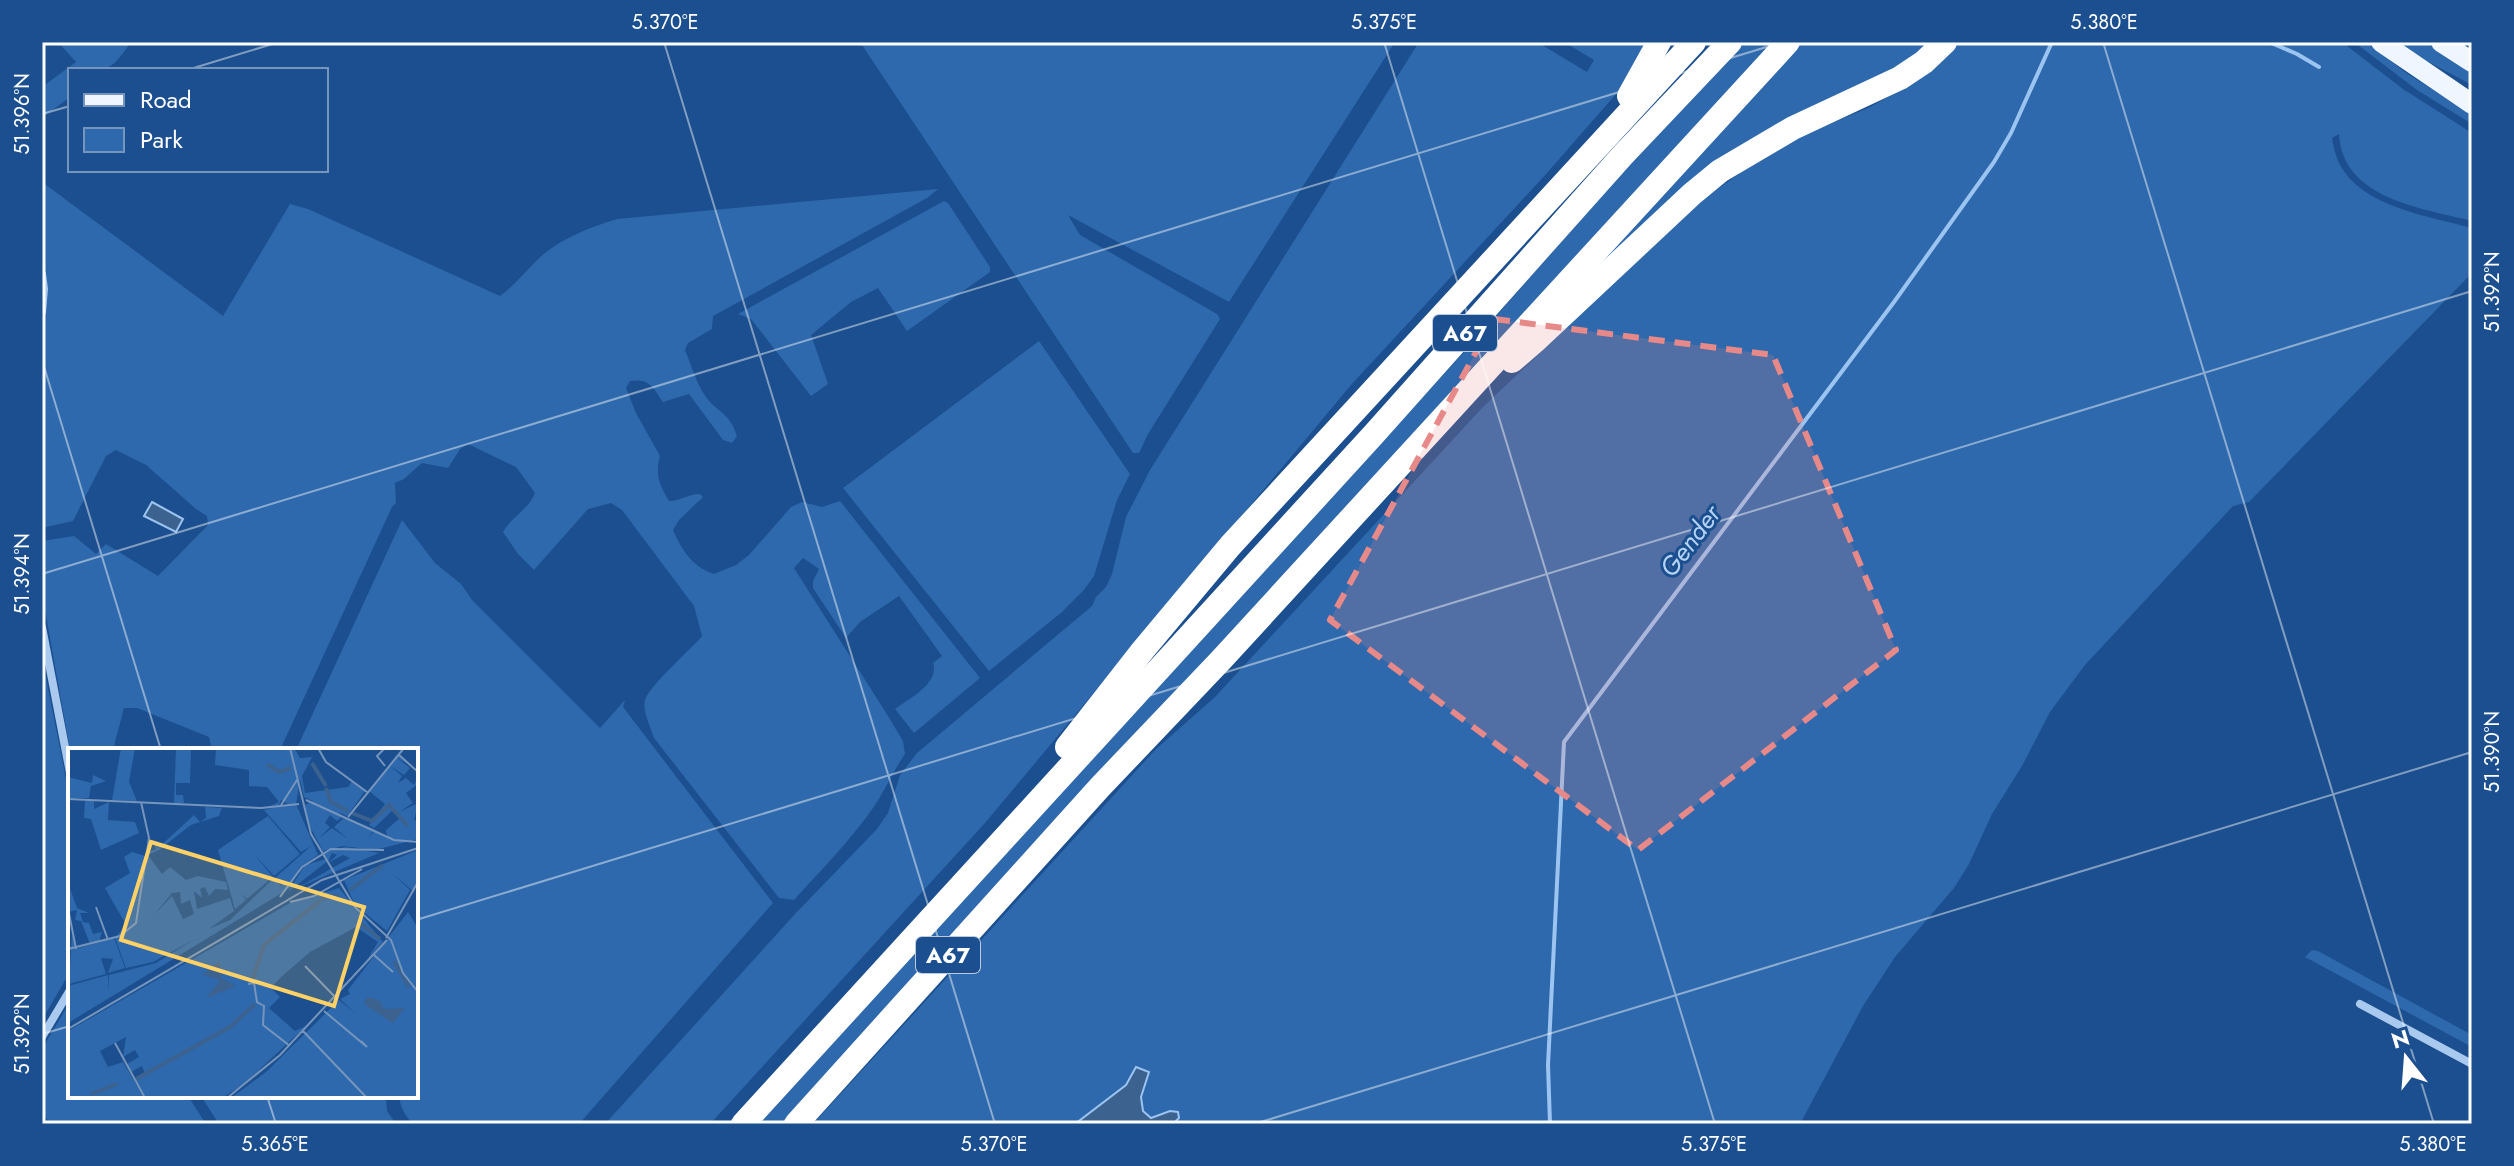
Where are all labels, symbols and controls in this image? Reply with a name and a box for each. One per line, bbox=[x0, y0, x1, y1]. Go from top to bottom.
text: 5.370°E bbox=[632, 8, 698, 37]
text: 5.375°E bbox=[1351, 8, 1417, 37]
text: 5.380°E bbox=[2070, 8, 2138, 37]
legend bbox=[68, 68, 328, 172]
text: 51.396°N bbox=[8, 73, 37, 155]
text: Road bbox=[140, 82, 192, 117]
text: Park bbox=[140, 122, 183, 157]
text: 51.392°N bbox=[2478, 251, 2507, 333]
road number: A67 bbox=[1433, 315, 1497, 351]
water label: Gender bbox=[1650, 496, 1731, 585]
text: 51.394°N bbox=[8, 533, 37, 615]
text: 51.390°N bbox=[2478, 711, 2507, 793]
inset map bbox=[68, 748, 418, 1098]
road number: A67 bbox=[916, 937, 980, 973]
text: 51.392°N bbox=[8, 993, 37, 1075]
north arrow bbox=[2366, 1018, 2446, 1098]
text: N bbox=[2387, 1021, 2413, 1057]
text: 5.365°E bbox=[241, 1130, 309, 1159]
text: 5.370°E bbox=[961, 1130, 1027, 1159]
text: 5.375°E bbox=[1681, 1130, 1747, 1159]
text: 5.380°E bbox=[2399, 1130, 2467, 1159]

